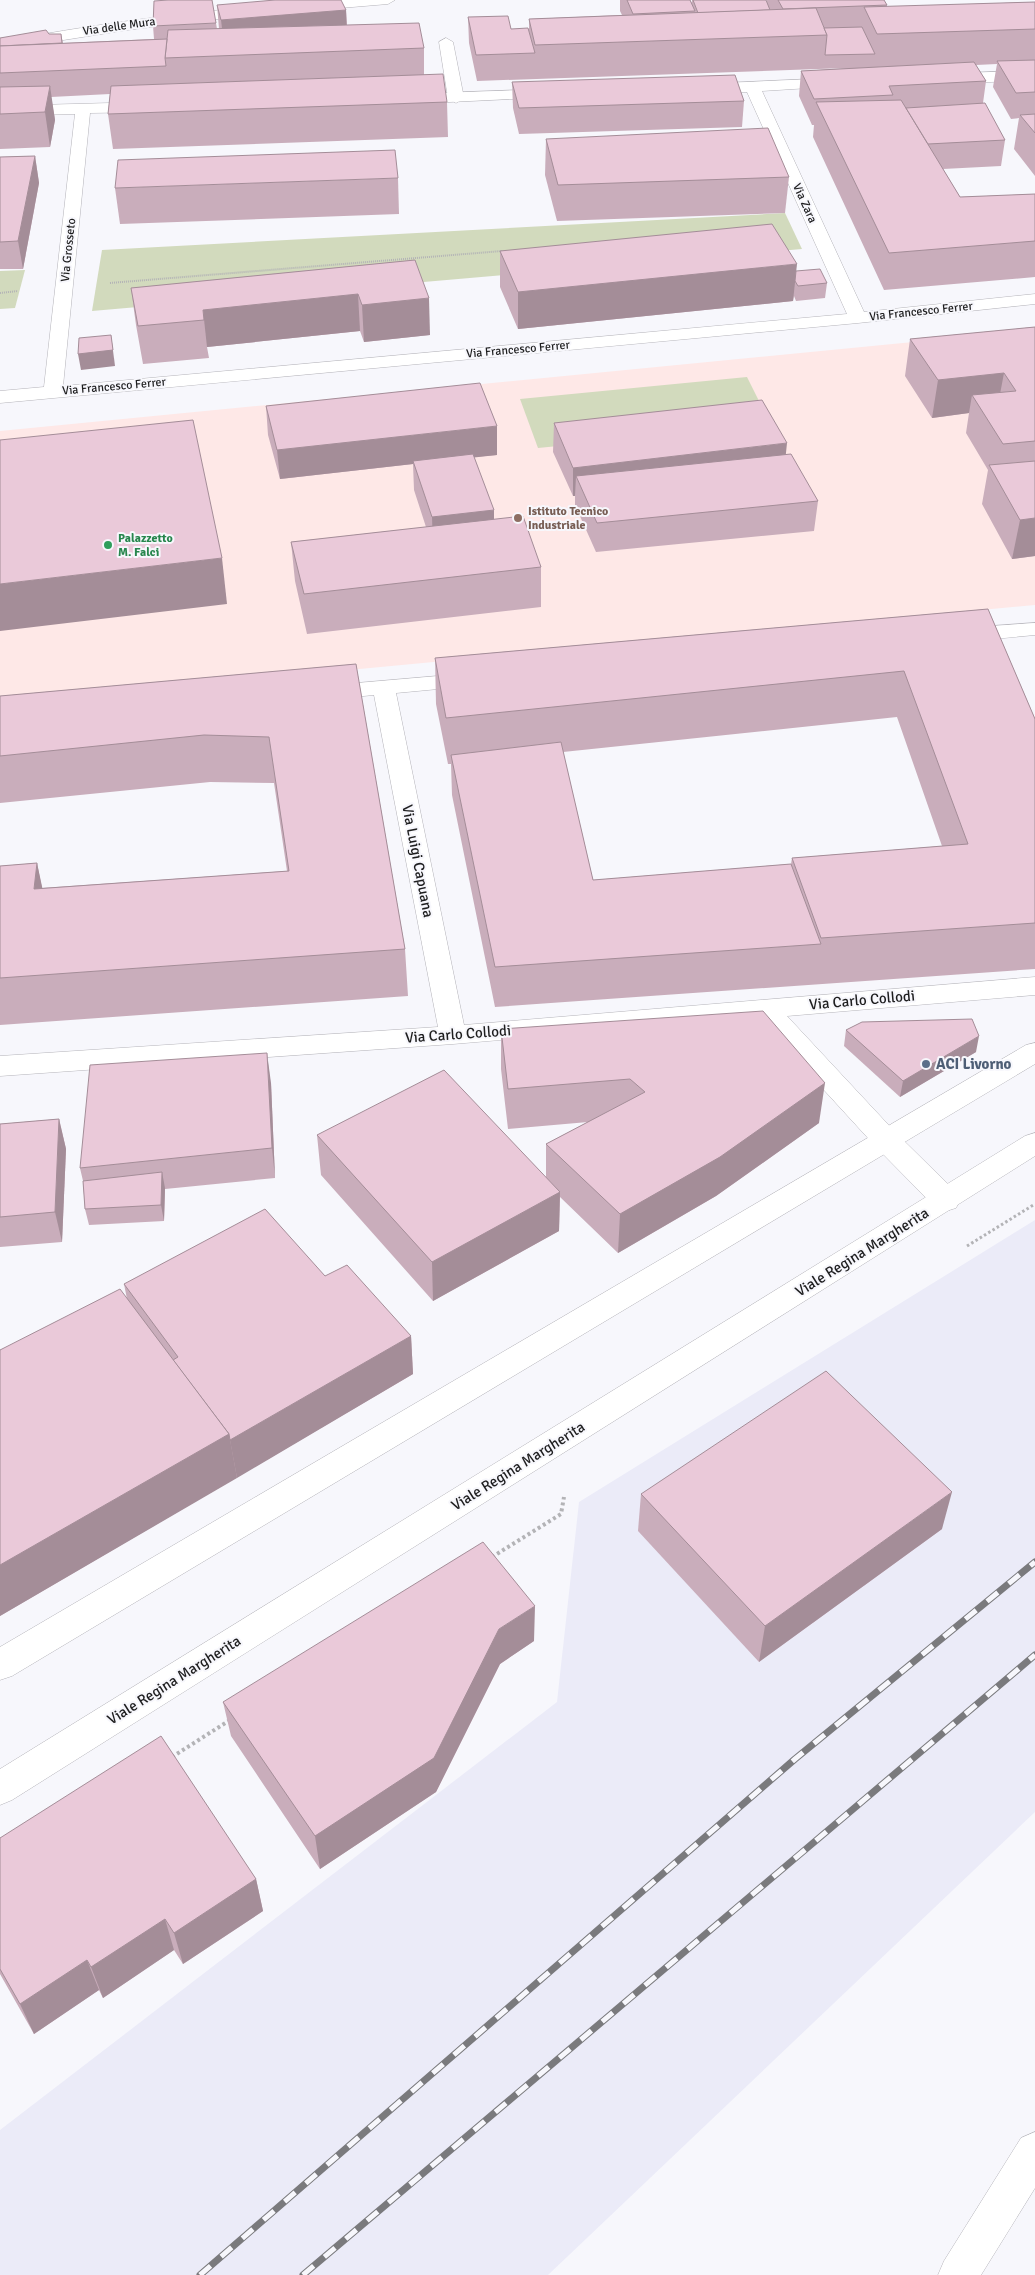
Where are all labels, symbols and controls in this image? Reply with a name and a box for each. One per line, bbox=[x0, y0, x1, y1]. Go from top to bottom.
street label: Via delle Mura bbox=[82, 14, 156, 39]
street label: Via Zara bbox=[789, 181, 820, 225]
street label: Via Grosseto bbox=[58, 218, 79, 283]
street label: Via Francesco Ferrer bbox=[869, 299, 974, 324]
street label: Via Francesco Ferrer bbox=[466, 337, 571, 362]
street label: Via Francesco Ferrer bbox=[62, 374, 167, 399]
place label: Istituto Tecnico Industriale bbox=[528, 504, 608, 533]
marker: Istituto Tecnico Industriale bbox=[512, 512, 524, 524]
place label: Palazzetto M. Falci bbox=[118, 531, 173, 560]
marker: Palazzetto M. Falci bbox=[102, 539, 114, 551]
street label: Via Luigi Capuana bbox=[398, 803, 438, 919]
street label: Via Carlo Collodi bbox=[808, 986, 916, 1014]
street label: Via Carlo Collodi bbox=[404, 1021, 512, 1047]
place label: ACI Livorno bbox=[936, 1055, 1012, 1073]
marker: ACI Livorno bbox=[920, 1058, 932, 1070]
street label: Viale Regina Margherita bbox=[792, 1204, 932, 1300]
street label: Viale Regina Margherita bbox=[448, 1418, 588, 1514]
street label: Viale Regina Margherita bbox=[104, 1632, 244, 1728]

